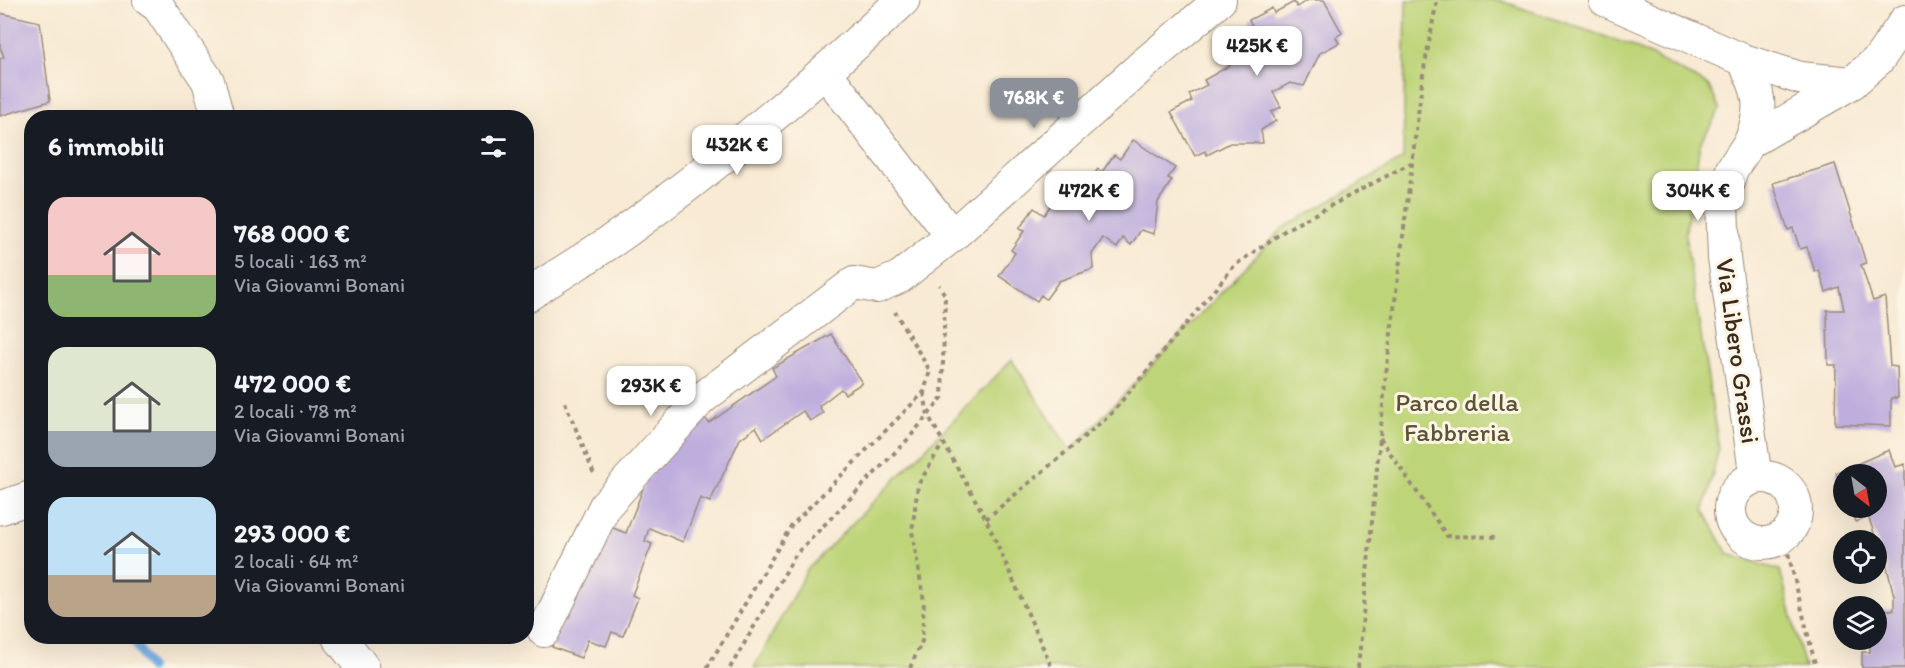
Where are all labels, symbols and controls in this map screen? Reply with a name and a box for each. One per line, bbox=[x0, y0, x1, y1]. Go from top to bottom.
pin: 425K € bbox=[1208, 26, 1306, 77]
text: 425K € bbox=[1226, 33, 1288, 57]
pin: 768K € bbox=[985, 78, 1083, 129]
text: 768K € bbox=[1004, 85, 1064, 109]
pin: 432K € bbox=[688, 125, 786, 176]
text: 6 immobili bbox=[48, 130, 164, 162]
icon: filters bbox=[477, 130, 510, 163]
text: 432K € bbox=[706, 132, 768, 156]
pin: 472K € bbox=[1040, 171, 1138, 222]
pin: 304K € bbox=[1649, 171, 1747, 222]
text: 472K € bbox=[1058, 178, 1120, 202]
text: 304K € bbox=[1666, 178, 1730, 202]
text: 768 000 € bbox=[234, 217, 350, 249]
icon: home bbox=[96, 221, 168, 293]
text: 5 locali · 163 m² bbox=[234, 249, 367, 273]
street label: Via Libero Grassi bbox=[1709, 256, 1767, 446]
text: Via Giovanni Bonani bbox=[234, 273, 405, 297]
pin: 293K € bbox=[602, 366, 700, 417]
text: 472 000 € bbox=[234, 367, 351, 399]
icon: home bbox=[96, 371, 168, 443]
text: 293K € bbox=[621, 373, 681, 397]
park label: Parco della Fabbreria bbox=[1395, 386, 1519, 448]
text: 2 locali · 78 m² bbox=[234, 399, 357, 423]
text: Via Giovanni Bonani bbox=[234, 423, 405, 447]
north arrow bbox=[1833, 464, 1887, 518]
map controls bbox=[1833, 464, 1887, 650]
text: 293 000 € bbox=[234, 517, 350, 549]
icon: home bbox=[96, 521, 168, 593]
button: locate bbox=[1833, 530, 1887, 584]
text: 2 locali · 64 m² bbox=[234, 549, 359, 573]
text: Via Giovanni Bonani bbox=[234, 573, 405, 597]
button: layers bbox=[1833, 596, 1887, 650]

